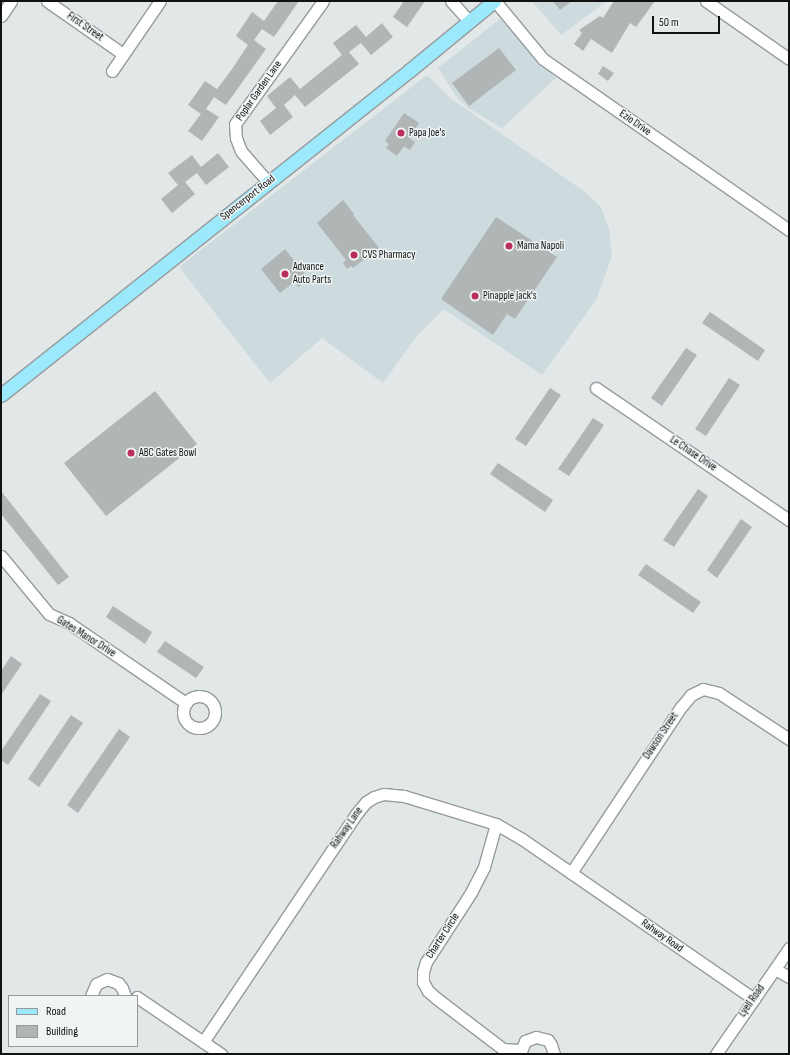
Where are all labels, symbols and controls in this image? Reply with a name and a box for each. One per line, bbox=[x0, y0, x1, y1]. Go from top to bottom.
scale bar bbox=[654, 8, 722, 34]
street label: First Street bbox=[64, 10, 106, 44]
text: 50 m bbox=[659, 15, 679, 30]
street label: Poplar Garden Lane bbox=[233, 58, 285, 124]
street label: Ezio Drive bbox=[616, 107, 654, 139]
place label: Papa Joe's bbox=[409, 126, 445, 140]
marker: Papa Joe's bbox=[396, 128, 406, 138]
street label: Spencerport Road bbox=[218, 172, 278, 224]
place label: Mama Napoli bbox=[517, 239, 564, 253]
marker: Mama Napoli bbox=[504, 241, 514, 251]
place label: CVS Pharmacy bbox=[362, 248, 415, 262]
marker: CVS Pharmacy bbox=[349, 250, 359, 260]
place label: Advance Auto Parts bbox=[293, 261, 331, 287]
marker: Advance Auto Parts bbox=[280, 269, 290, 279]
place label: Pinapple Jack's bbox=[483, 289, 537, 303]
marker: Pinapple Jack's bbox=[470, 291, 480, 301]
street label: Le Chase Drive bbox=[667, 434, 719, 474]
place label: ABC Gates Bowl bbox=[139, 446, 196, 460]
marker: ABC Gates Bowl bbox=[126, 448, 136, 458]
street label: Gates Manor Drive bbox=[54, 614, 118, 660]
street label: Dawson Street bbox=[640, 710, 682, 762]
street label: Rahway Lane bbox=[328, 805, 366, 851]
street label: Charter Circle bbox=[423, 911, 463, 961]
street label: Rahway Road bbox=[638, 917, 686, 955]
street label: Lyell Road bbox=[736, 982, 768, 1020]
legend bbox=[8, 995, 138, 1047]
text: Road bbox=[46, 1004, 66, 1019]
text: Building bbox=[46, 1024, 78, 1039]

